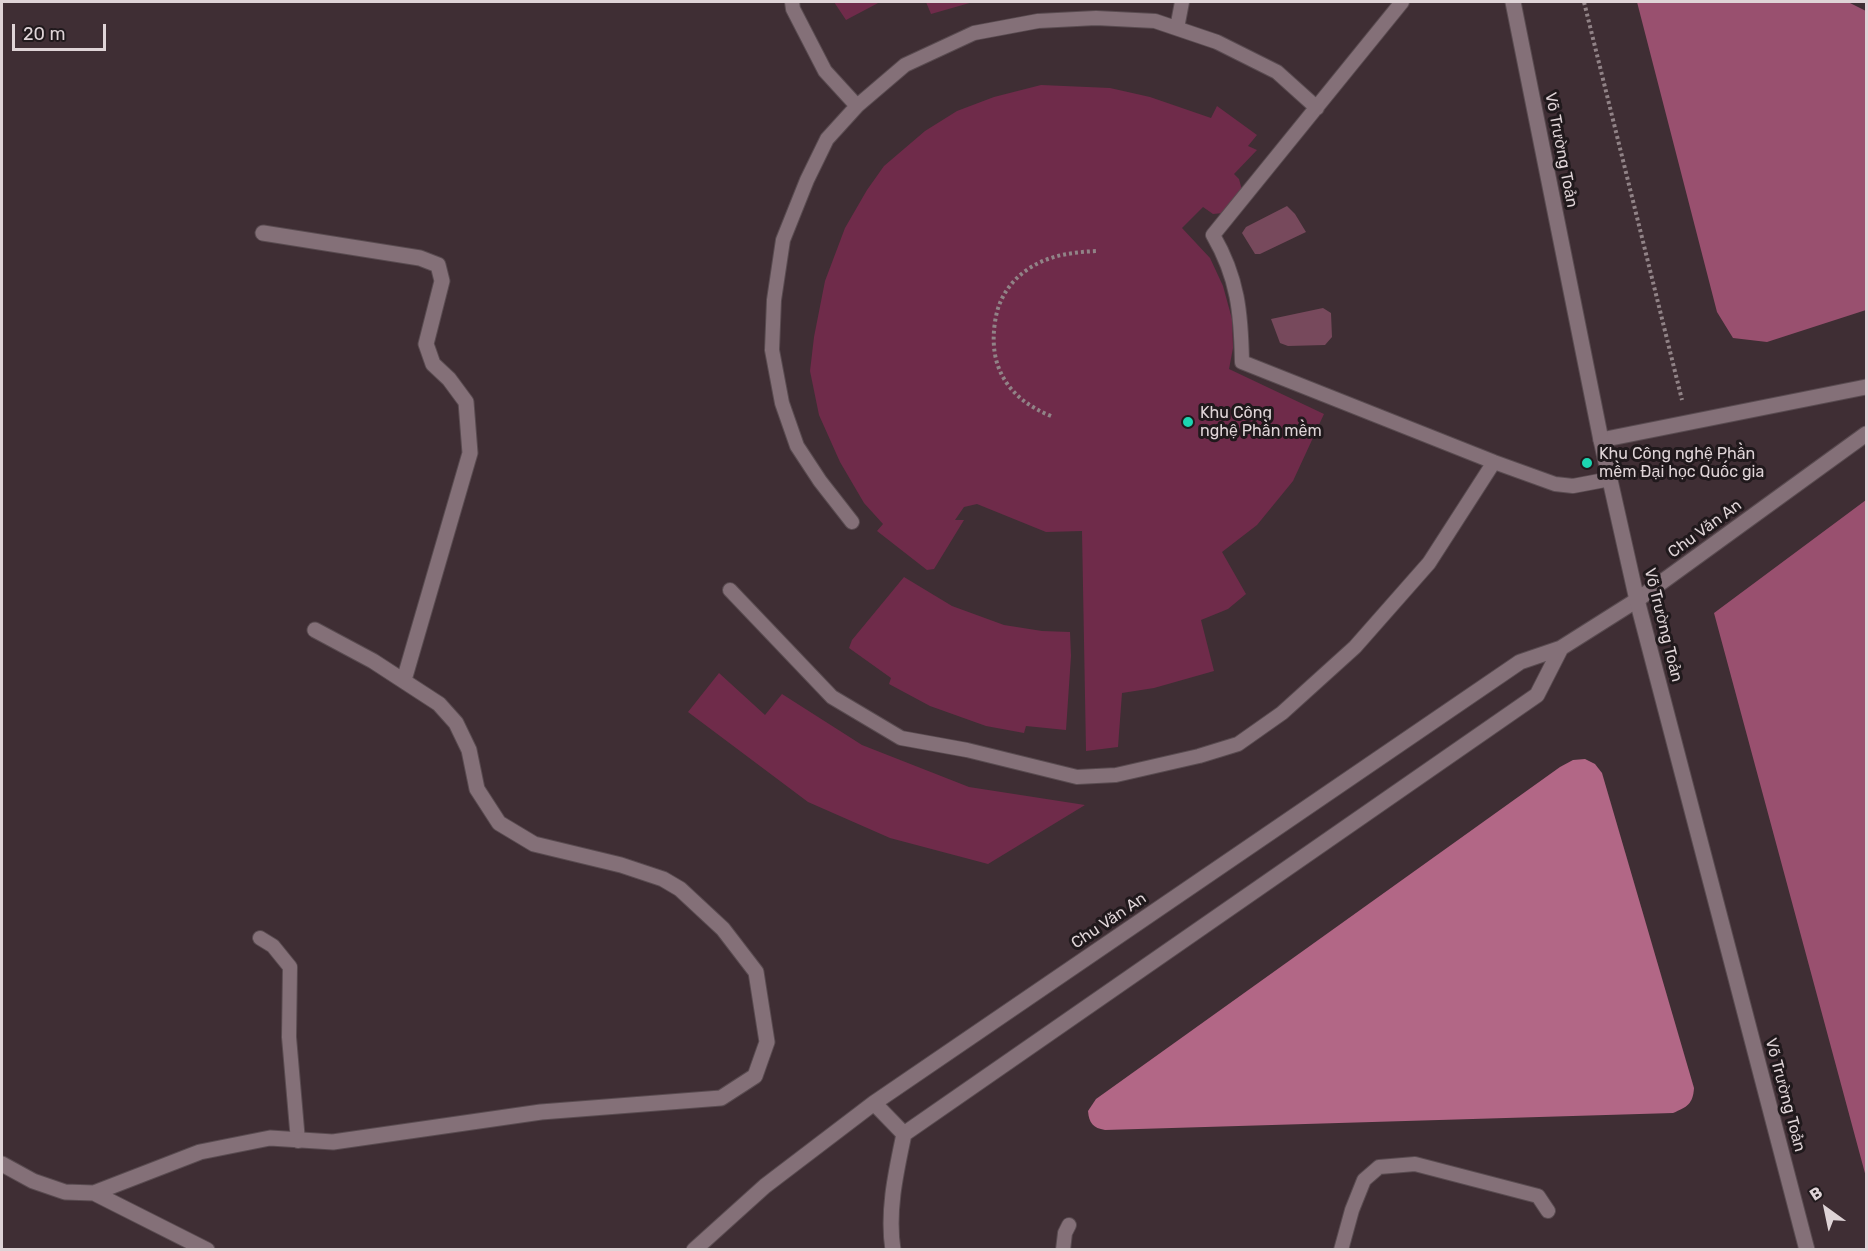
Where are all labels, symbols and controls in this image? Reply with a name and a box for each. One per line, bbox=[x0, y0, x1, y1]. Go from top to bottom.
scale bar bbox=[15, 12, 110, 50]
text: 20 m bbox=[23, 23, 65, 45]
street label: Võ Trường Toản bbox=[1540, 91, 1582, 209]
place label: Khu Công nghệ Phần mềm bbox=[1200, 403, 1322, 441]
marker: Khu Công nghệ Phần mềm bbox=[1181, 415, 1195, 429]
place label: Khu Công nghệ Phần mềm Đại học Quốc gia bbox=[1599, 444, 1764, 482]
marker: Khu Công nghệ Phần mềm Đại học Quốc gia bbox=[1580, 456, 1594, 470]
street label: Chu Văn An bbox=[1664, 496, 1746, 562]
street label: Võ Trường Toản bbox=[1640, 566, 1686, 684]
street label: Chu Văn An bbox=[1068, 889, 1150, 953]
street label: Võ Trường Toản bbox=[1761, 1036, 1809, 1154]
north arrow bbox=[1796, 1179, 1856, 1239]
text: B bbox=[1806, 1182, 1826, 1205]

